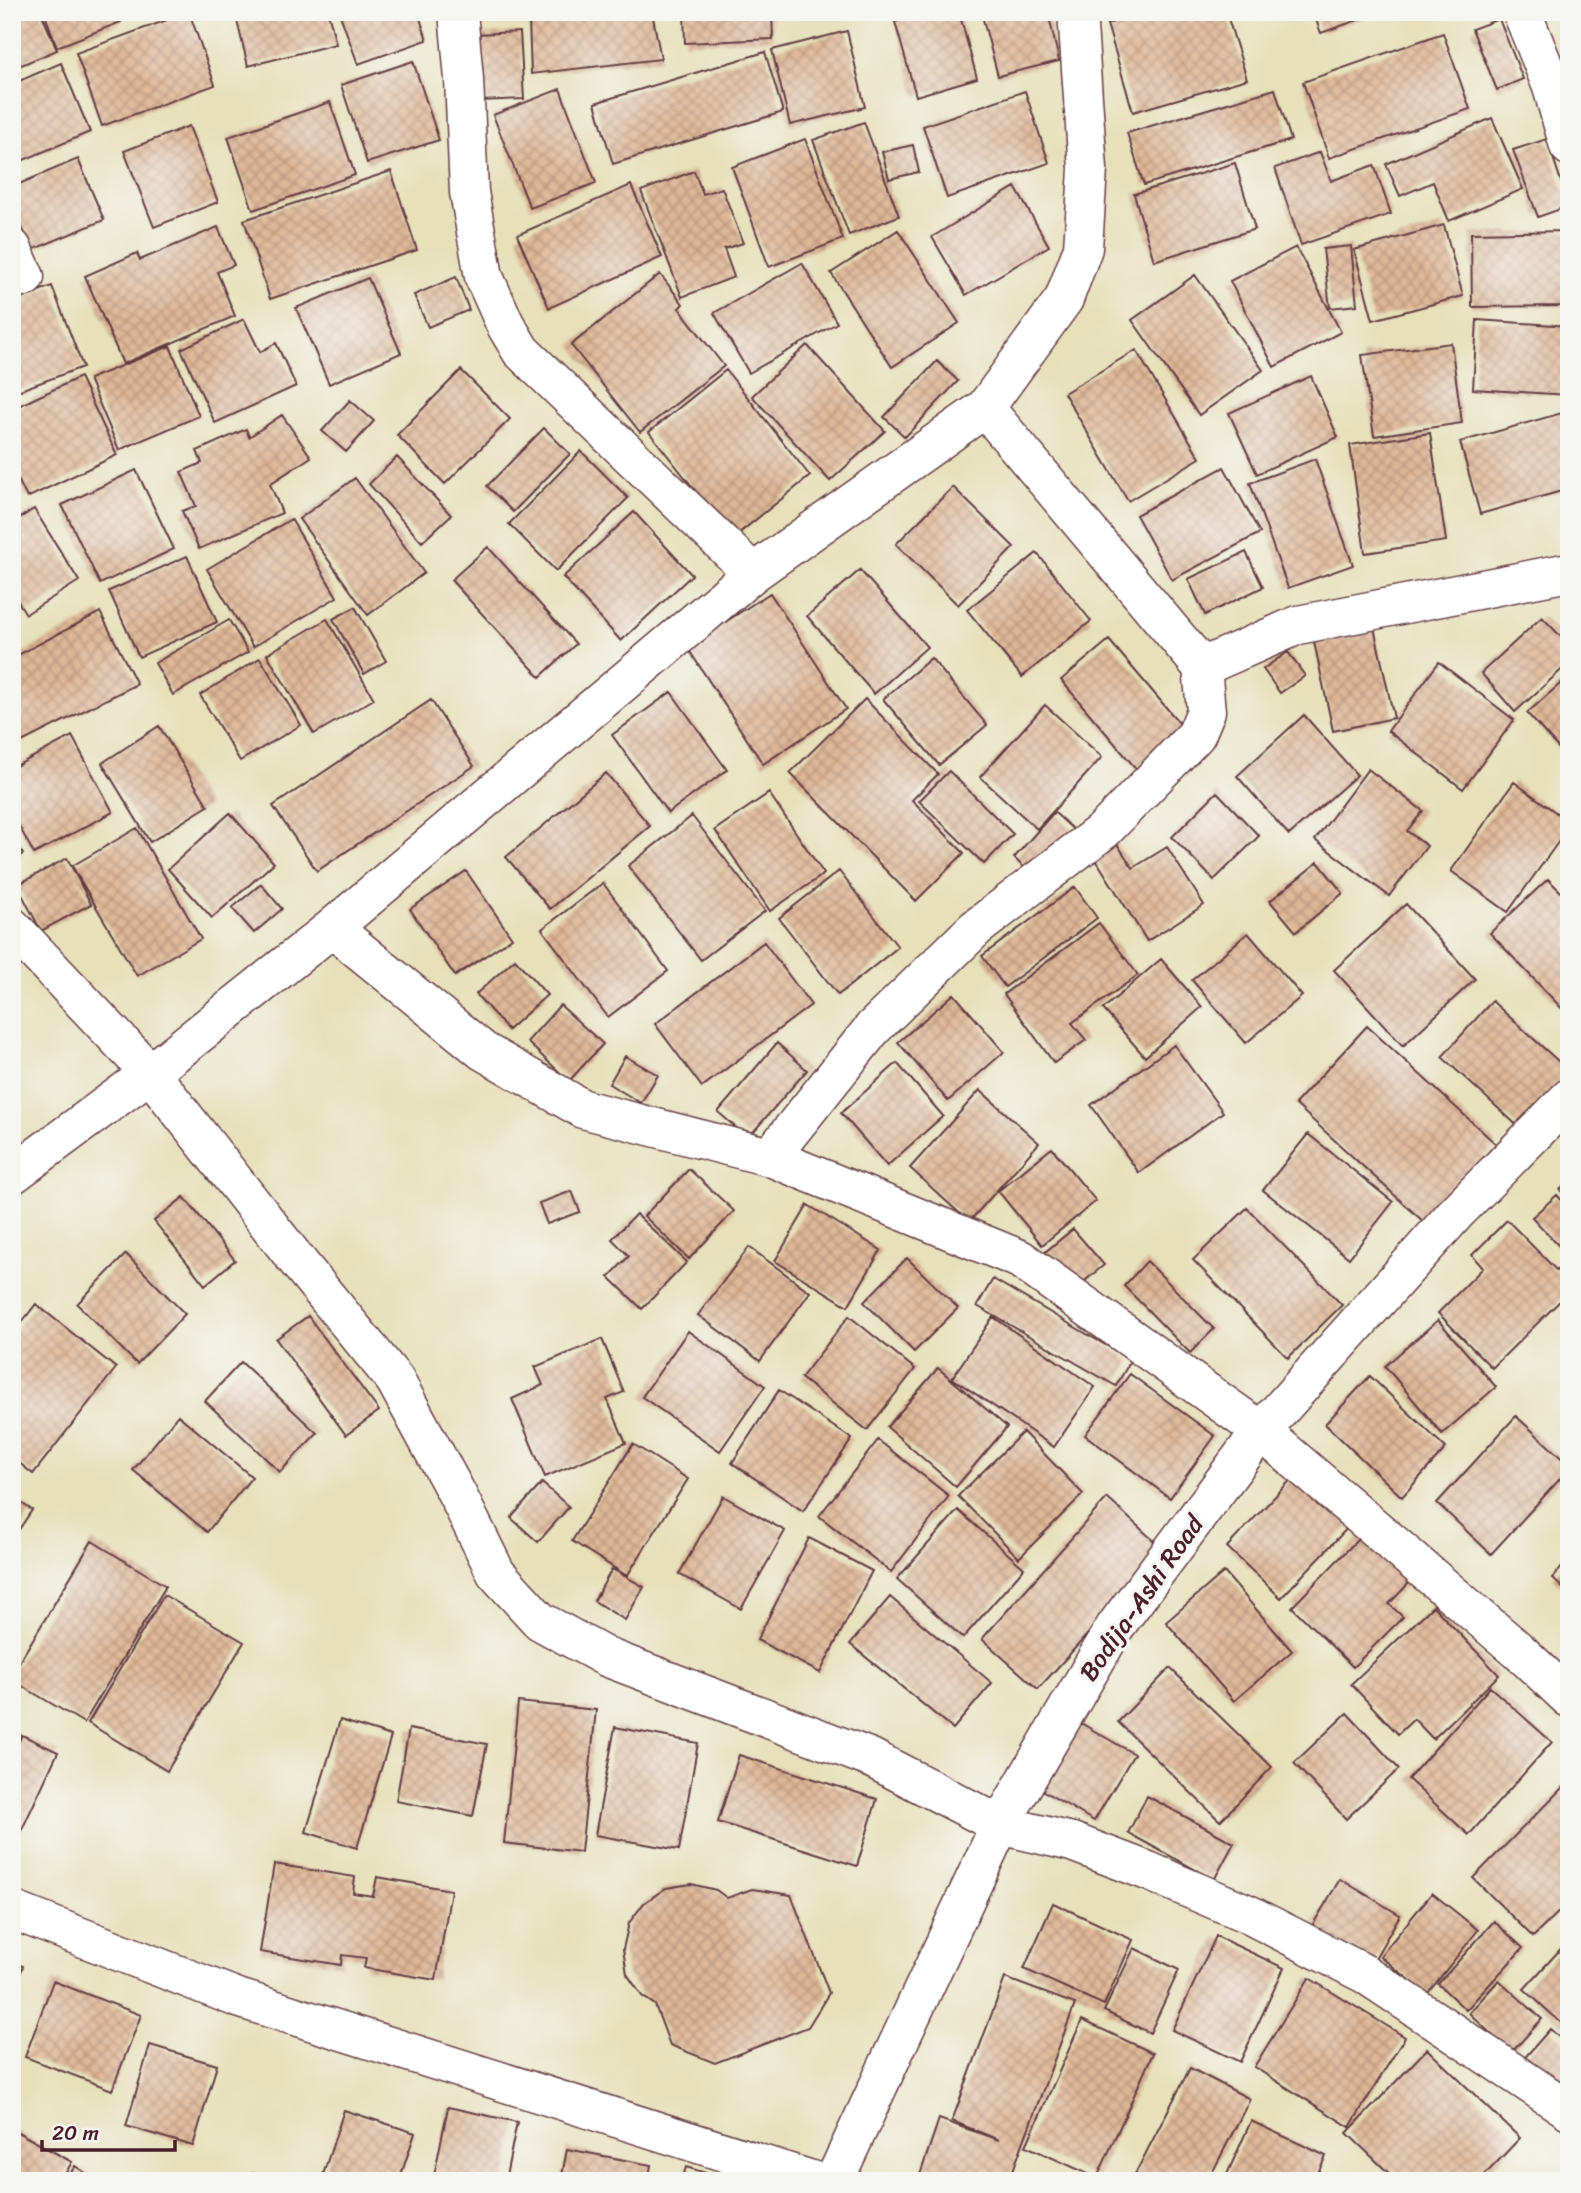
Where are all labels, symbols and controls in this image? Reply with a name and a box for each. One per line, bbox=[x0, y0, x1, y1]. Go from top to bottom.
street label: Bodija-Ashi Road bbox=[1066, 1503, 1217, 1691]
scale bar bbox=[42, 2109, 175, 2153]
text: 20 m bbox=[52, 2114, 99, 2152]

